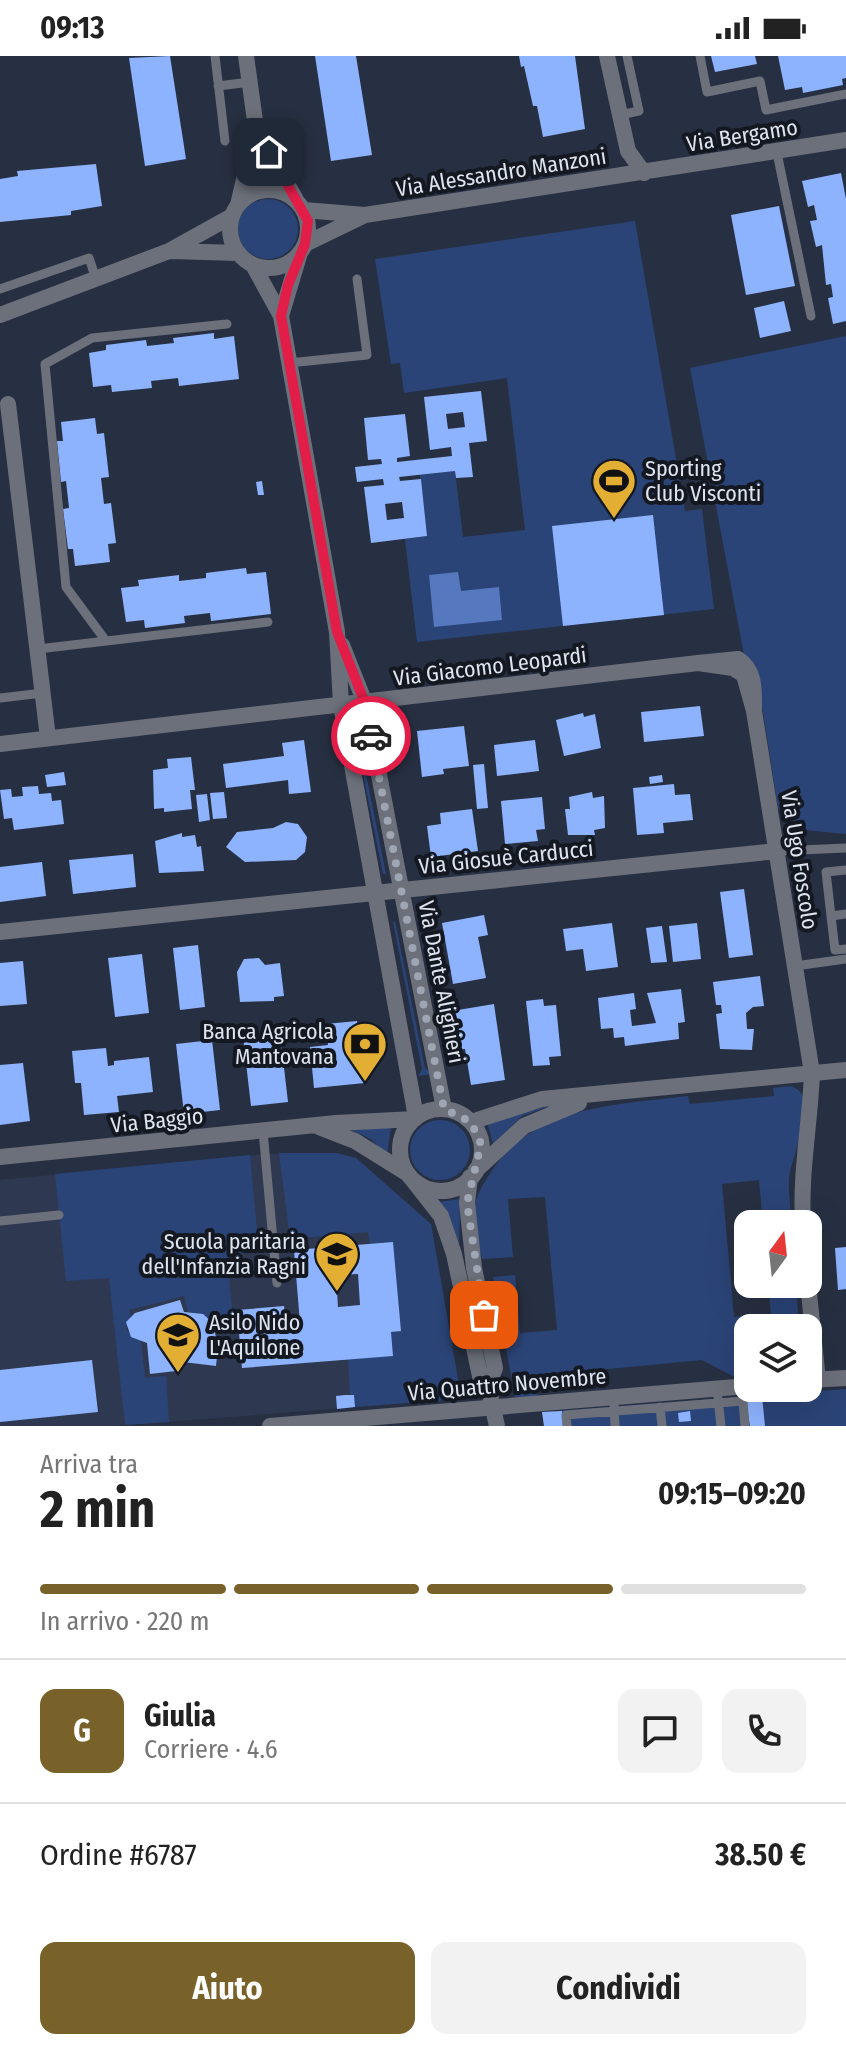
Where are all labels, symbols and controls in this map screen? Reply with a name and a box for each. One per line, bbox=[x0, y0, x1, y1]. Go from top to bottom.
text: 09:13 bbox=[40, 10, 104, 46]
street label: Via Bergamo bbox=[685, 113, 800, 158]
pin bbox=[235, 118, 303, 186]
icon: home bbox=[247, 130, 291, 174]
street label: Via Alessandro Manzoni bbox=[394, 143, 608, 202]
place label: Sporting Club Visconti bbox=[645, 455, 761, 507]
sports icon: Sporting Club Visconti bbox=[590, 457, 638, 520]
street label: Via Giacomo Leopardi bbox=[392, 641, 588, 692]
courier bbox=[331, 696, 411, 776]
icon: car bbox=[349, 714, 393, 758]
street label: Via Ugo Foscolo bbox=[775, 789, 824, 931]
street label: Via Giosuè Carducci bbox=[417, 835, 595, 880]
street label: Via Dante Alighieri bbox=[413, 899, 471, 1066]
place label: Banca Agricola Mantovana bbox=[202, 1018, 334, 1070]
bank icon: Banca Agricola Mantovana bbox=[341, 1020, 389, 1083]
street label: Via Baggio bbox=[109, 1102, 205, 1139]
north arrow bbox=[734, 1210, 822, 1298]
map controls bbox=[734, 1210, 822, 1402]
place label: Scuola paritaria dell'Infanzia Ragni bbox=[142, 1228, 306, 1280]
school or university icon: Scuola paritaria dell'Infanzia Ragni bbox=[313, 1230, 361, 1293]
pin bbox=[450, 1281, 518, 1349]
icon: bag bbox=[462, 1293, 506, 1337]
place label: Asilo Nido L'Aquilone bbox=[209, 1309, 300, 1361]
school or university icon: Asilo Nido L'Aquilone bbox=[154, 1311, 202, 1374]
button: layers bbox=[734, 1314, 822, 1402]
street label: Via Quattro Novembre bbox=[407, 1362, 607, 1407]
text: Arriva tra bbox=[40, 1449, 138, 1480]
text: 09:15–09:20 bbox=[658, 1476, 806, 1512]
text: 2 min bbox=[40, 1478, 155, 1541]
text: In arrivo · 220 m bbox=[40, 1606, 210, 1637]
button: chat bbox=[618, 1689, 702, 1773]
button: phone bbox=[722, 1689, 806, 1773]
text: Giulia bbox=[144, 1698, 216, 1734]
text: G bbox=[73, 1713, 91, 1749]
text: Corriere · 4.6 bbox=[144, 1734, 278, 1765]
text: Ordine #6787 bbox=[40, 1837, 197, 1873]
text: 38.50 € bbox=[715, 1837, 806, 1873]
button: Aiuto bbox=[40, 1942, 415, 2034]
button: Condividi bbox=[431, 1942, 806, 2034]

